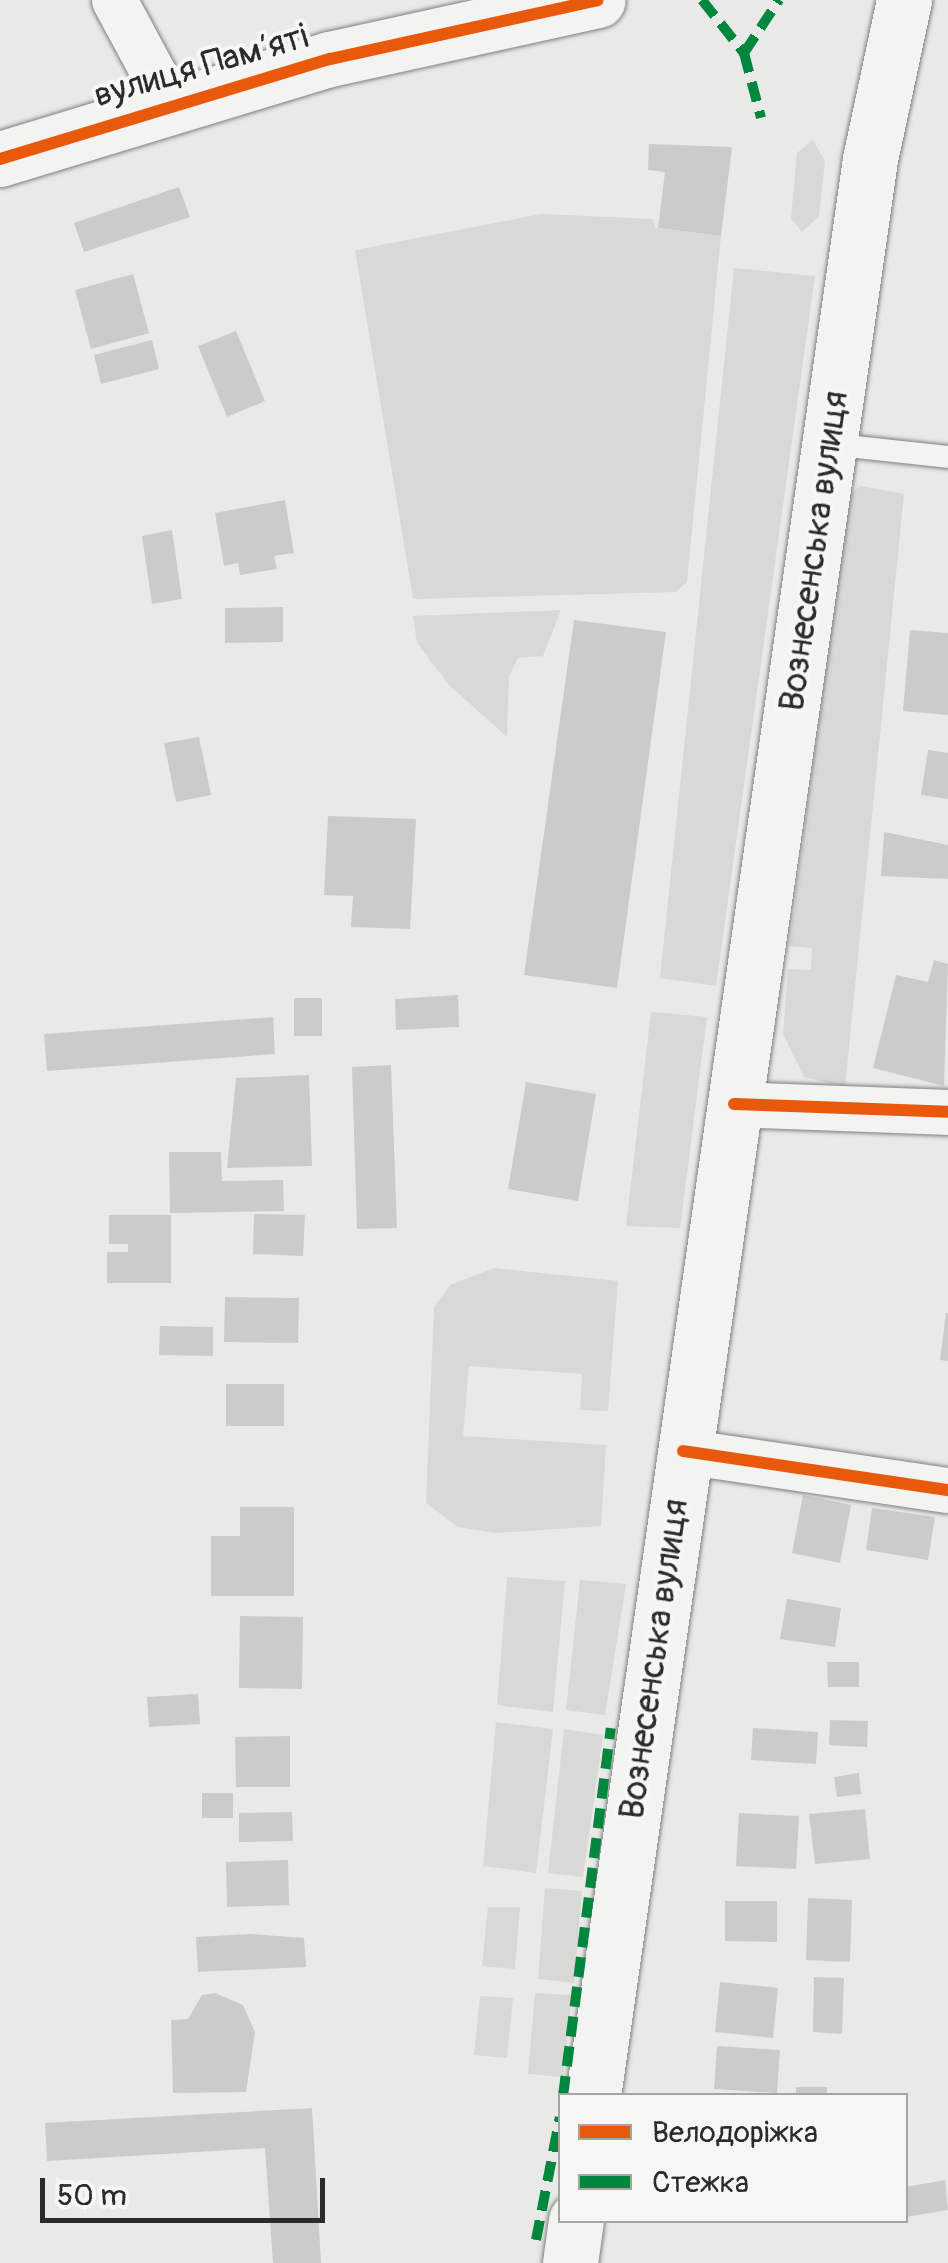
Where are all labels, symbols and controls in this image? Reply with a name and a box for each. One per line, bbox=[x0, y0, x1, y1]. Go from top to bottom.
street label: вулиця Памʼяті bbox=[89, 15, 313, 117]
street label: Вознесенська вулиця bbox=[771, 388, 857, 714]
street label: Вознесенська вулиця bbox=[611, 1496, 697, 1822]
legend bbox=[558, 2093, 908, 2223]
text: Велодоріжка bbox=[652, 2114, 818, 2151]
scale bar bbox=[45, 2158, 330, 2220]
text: Стежка bbox=[652, 2164, 749, 2201]
text: 50 m bbox=[57, 2177, 127, 2214]

